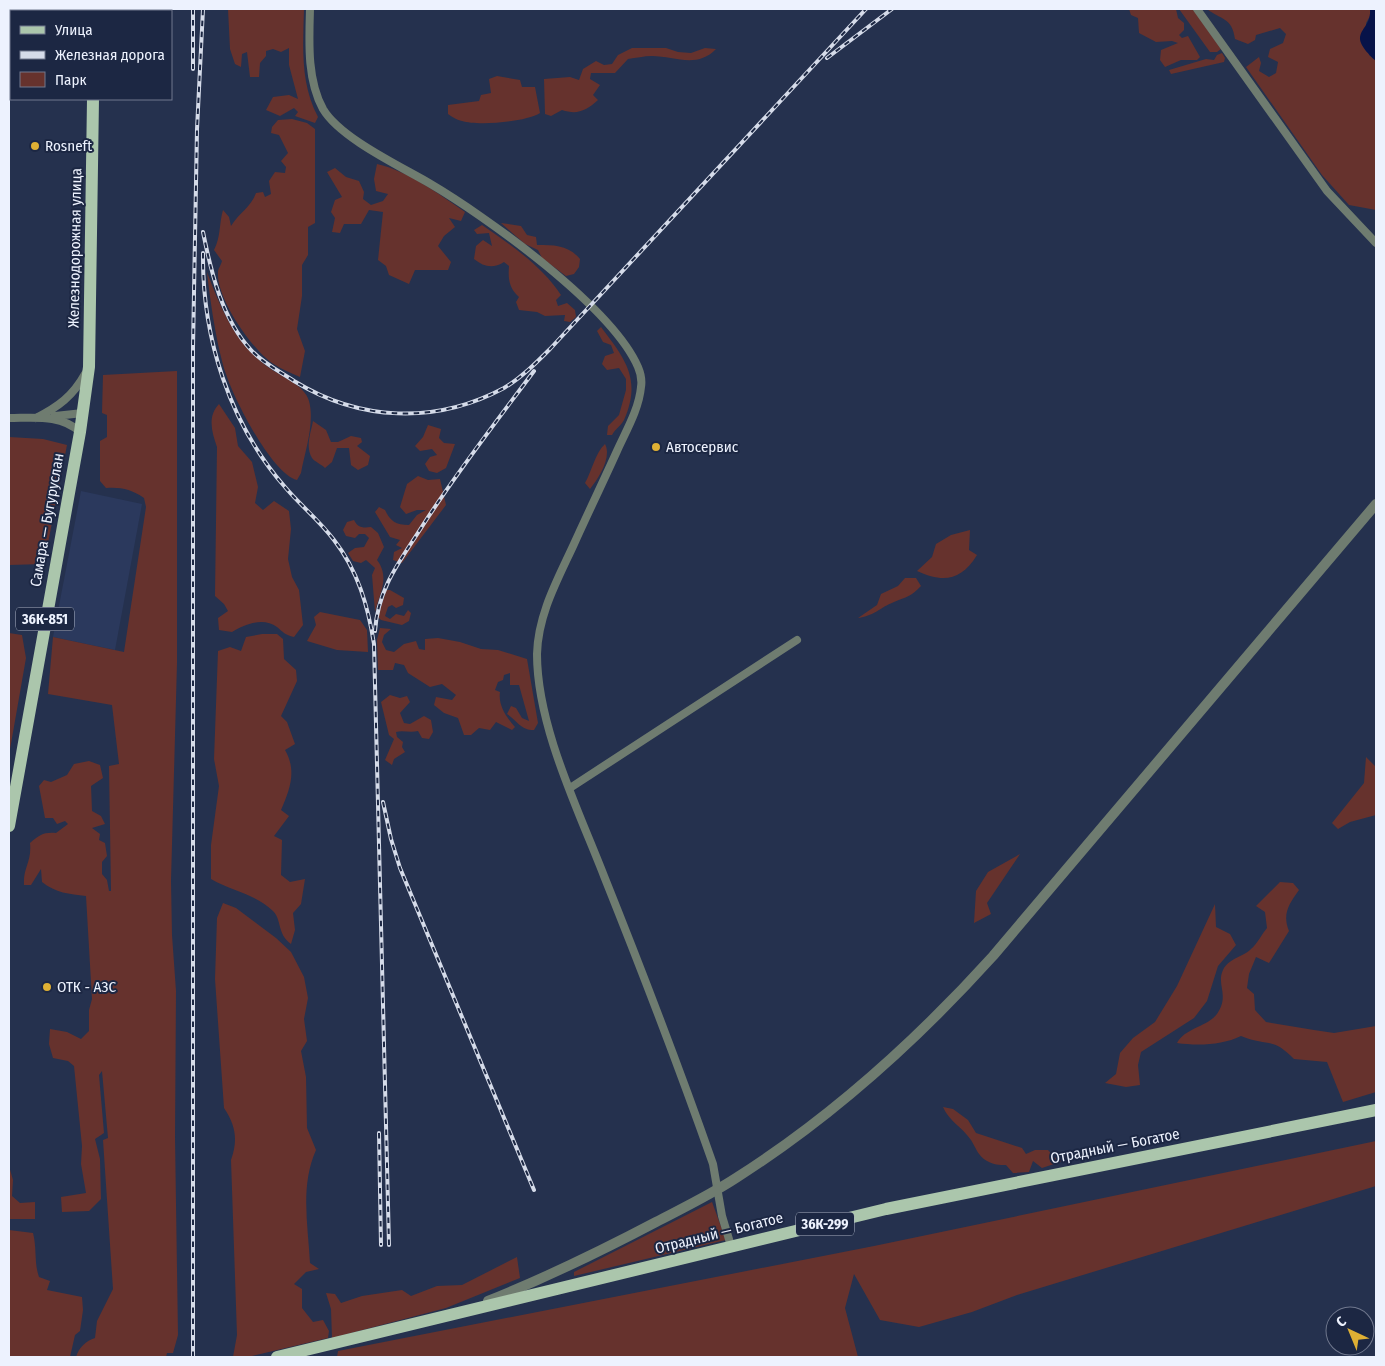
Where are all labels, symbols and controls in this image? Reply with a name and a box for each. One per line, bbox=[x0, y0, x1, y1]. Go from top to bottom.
legend bbox=[10, 10, 172, 100]
text: Улица bbox=[54, 21, 93, 39]
text: Железная дорога bbox=[55, 46, 165, 64]
text: Парк bbox=[55, 71, 86, 89]
place label: Rosneft bbox=[45, 137, 92, 155]
marker: Rosneft bbox=[29, 140, 41, 152]
street label: Железнодорожная улица bbox=[65, 168, 85, 328]
place label: Автосервис bbox=[666, 438, 739, 456]
marker: Автосервис bbox=[650, 441, 662, 453]
street label: Самара — Бугуруслан bbox=[26, 452, 68, 588]
road number: 36К-851 bbox=[16, 608, 74, 630]
place label: ОТК - АЗС bbox=[57, 978, 116, 996]
marker: ОТК - АЗС bbox=[41, 981, 53, 993]
street label: Отрадный — Богатое bbox=[1049, 1125, 1181, 1167]
street label: Отрадный — Богатое bbox=[653, 1208, 785, 1258]
road number: 36К-299 bbox=[796, 1212, 854, 1236]
north arrow bbox=[1325, 1306, 1375, 1356]
text: С bbox=[1333, 1313, 1350, 1331]

